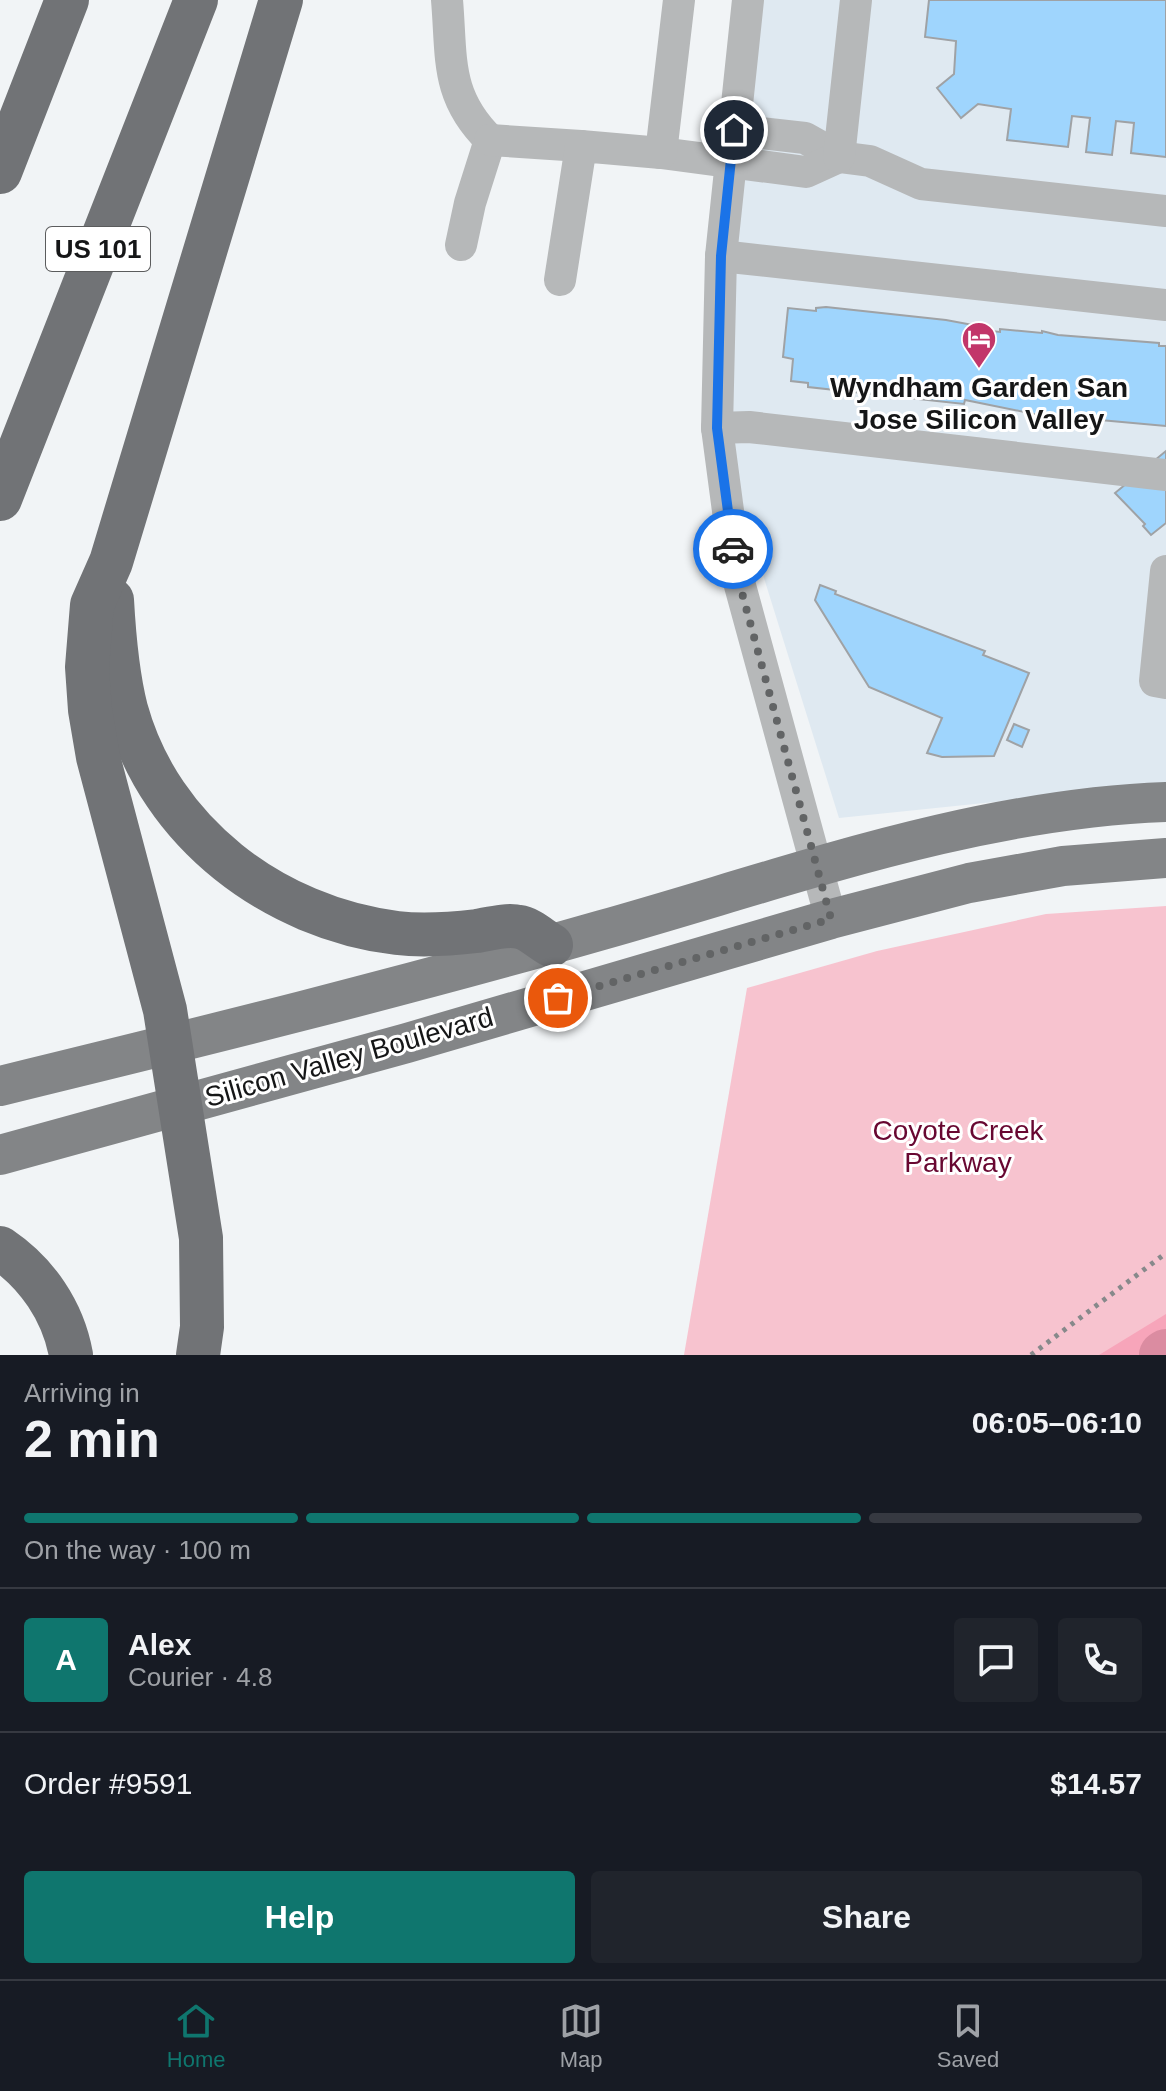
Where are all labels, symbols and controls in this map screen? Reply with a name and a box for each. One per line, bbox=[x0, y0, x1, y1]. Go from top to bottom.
pin bbox=[700, 96, 768, 164]
icon: home bbox=[712, 108, 756, 152]
road number: US 101 bbox=[46, 227, 150, 271]
hotel icon: Wyndham Garden San Jose Silicon Valley bbox=[960, 320, 998, 370]
place label: Wyndham Garden San Jose Silicon Valley bbox=[830, 372, 1128, 435]
courier bbox=[693, 509, 773, 589]
icon: car bbox=[711, 527, 755, 571]
pin bbox=[524, 964, 592, 1032]
icon: bag bbox=[536, 976, 580, 1020]
street label: Silicon Valley Boulevard bbox=[201, 1001, 497, 1113]
park label: Coyote Creek Parkway bbox=[872, 1115, 1045, 1178]
text: Arriving in bbox=[24, 1378, 140, 1408]
text: 06:05–06:10 bbox=[972, 1406, 1142, 1439]
text: 2 min bbox=[24, 1410, 160, 1468]
text: On the way · 100 m bbox=[24, 1535, 251, 1565]
button: chat bbox=[954, 1618, 1038, 1702]
button: phone bbox=[1058, 1618, 1142, 1702]
text: Alex bbox=[128, 1628, 191, 1661]
text: A bbox=[55, 1643, 77, 1676]
text: Courier · 4.8 bbox=[128, 1662, 273, 1692]
text: Order #9591 bbox=[24, 1767, 192, 1800]
text: $14.57 bbox=[1050, 1767, 1142, 1800]
button: Help bbox=[24, 1871, 575, 1963]
button: Share bbox=[591, 1871, 1142, 1963]
tab: Home bbox=[167, 1999, 226, 2073]
tab: Map bbox=[559, 1999, 603, 2073]
tab: Saved bbox=[937, 1999, 999, 2073]

